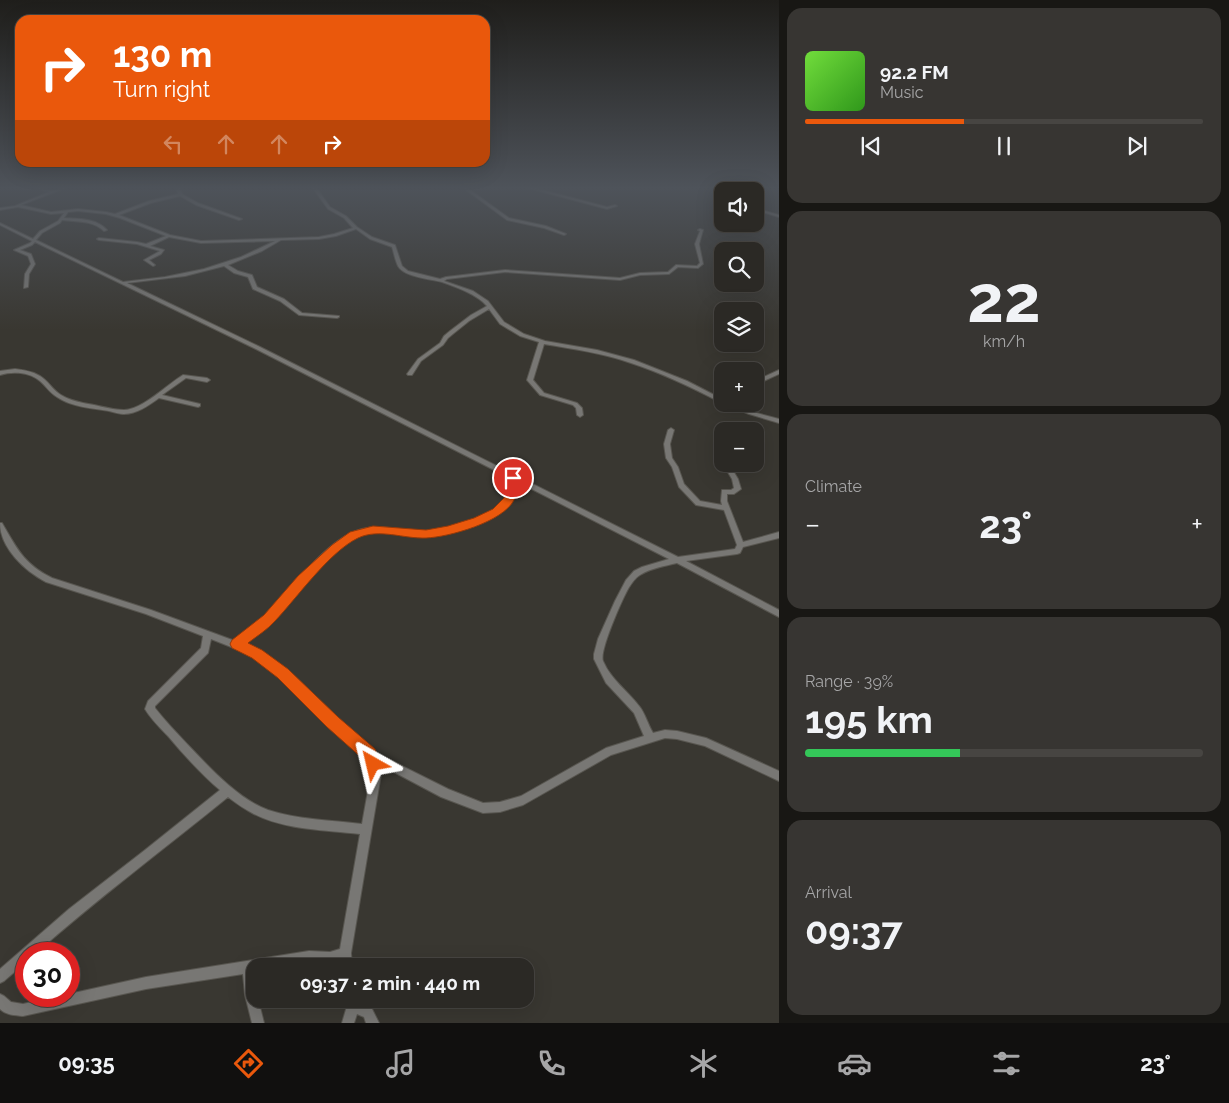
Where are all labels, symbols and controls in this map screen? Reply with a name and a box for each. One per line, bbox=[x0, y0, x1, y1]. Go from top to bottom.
text: 130 m bbox=[113, 34, 212, 75]
icon: right bbox=[30, 35, 95, 100]
text: 92.2 FM bbox=[880, 61, 949, 83]
text: Turn right bbox=[113, 76, 210, 102]
text: Music bbox=[880, 83, 924, 102]
icon: left bbox=[159, 130, 187, 158]
icon: ahead bbox=[212, 130, 240, 158]
icon: ahead bbox=[265, 130, 293, 158]
icon: right bbox=[318, 130, 346, 158]
icon: previous bbox=[857, 132, 885, 160]
icon: pause bbox=[990, 132, 1018, 160]
icon: next bbox=[1123, 132, 1151, 160]
map controls bbox=[714, 182, 764, 472]
button: sound bbox=[714, 182, 764, 232]
button: search bbox=[714, 242, 764, 292]
text: 22 bbox=[967, 261, 1041, 337]
button: layers bbox=[714, 302, 764, 352]
text: km/h bbox=[983, 332, 1025, 351]
button: + bbox=[714, 362, 764, 412]
button: − bbox=[714, 422, 764, 472]
pin bbox=[492, 457, 534, 499]
icon: arrive bbox=[499, 464, 527, 492]
text: Climate bbox=[805, 477, 862, 496]
text: 23° bbox=[979, 502, 1032, 547]
text: − bbox=[805, 508, 820, 541]
text: + bbox=[1191, 508, 1203, 541]
text: Range · 39% bbox=[805, 672, 893, 691]
text: 195 km bbox=[805, 697, 933, 742]
position arrow bbox=[346, 737, 398, 789]
text: Arrival bbox=[805, 883, 852, 902]
text: 09:37 bbox=[805, 908, 903, 953]
speed limit sign: 30 bbox=[15, 942, 80, 1007]
text: 09:37 · 2 min · 440 m bbox=[300, 972, 480, 994]
icon: directions bbox=[231, 1046, 266, 1081]
icon: music bbox=[383, 1046, 418, 1081]
icon: phone bbox=[534, 1046, 569, 1081]
icon: climate bbox=[686, 1046, 721, 1081]
icon: car bbox=[837, 1046, 872, 1081]
icon: filters bbox=[989, 1046, 1024, 1081]
text: 09:35 bbox=[58, 1050, 115, 1076]
text: 23° bbox=[1140, 1050, 1171, 1076]

